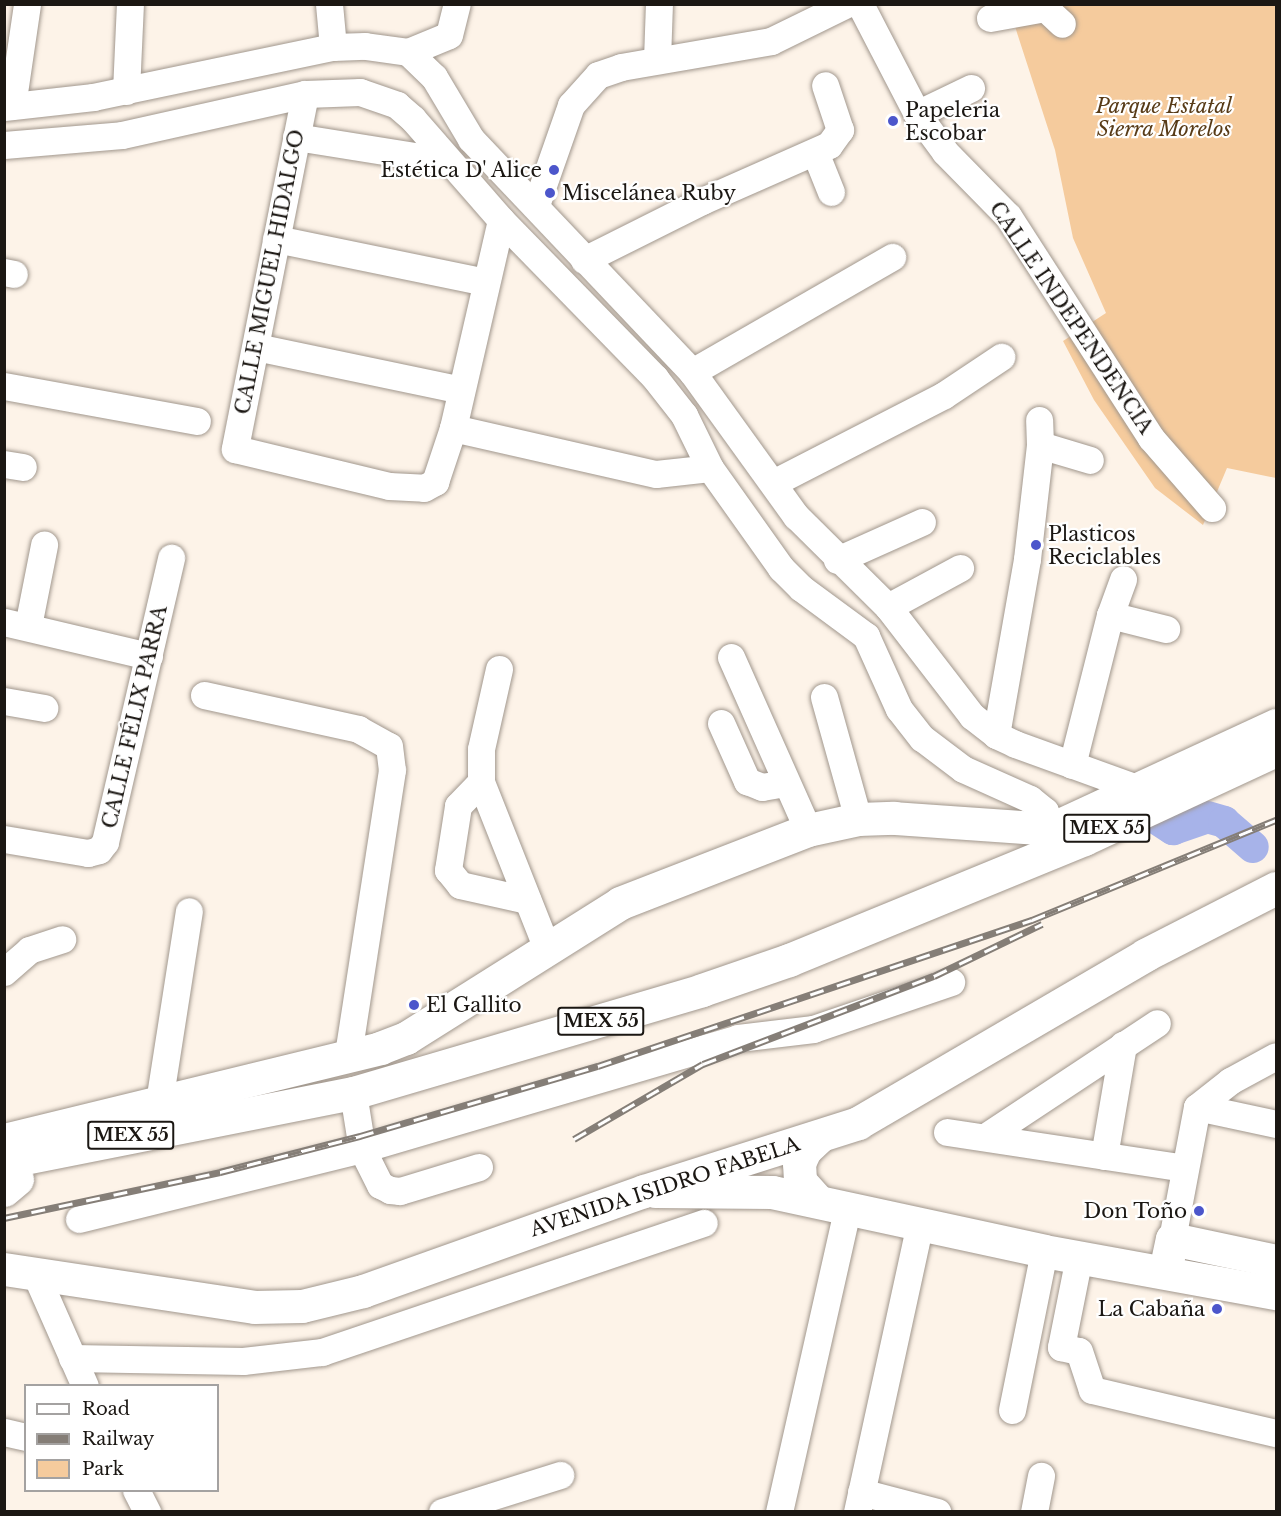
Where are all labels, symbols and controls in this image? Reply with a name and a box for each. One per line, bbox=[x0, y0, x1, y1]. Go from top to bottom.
park label: Parque Estatal Sierra Morelos bbox=[1096, 94, 1232, 141]
place label: Papeleria Escobar bbox=[905, 98, 1000, 145]
marker: Papeleria Escobar bbox=[886, 114, 900, 128]
street label: CALLE MIGUEL HIDALGO bbox=[231, 127, 309, 417]
place label: Estética D' Alice bbox=[379, 158, 542, 182]
marker: Estética D' Alice bbox=[547, 163, 561, 177]
place label: Miscelánea Ruby bbox=[562, 181, 736, 205]
marker: Miscelánea Ruby bbox=[543, 186, 557, 200]
street label: CALLE INDEPENDENCIA bbox=[984, 197, 1158, 439]
place label: Plasticos Reciclables bbox=[1048, 522, 1161, 569]
marker: Plasticos Reciclables bbox=[1029, 538, 1043, 552]
street label: CALLE FÉLIX PARRA bbox=[98, 603, 172, 831]
road number: MEX 55 bbox=[1062, 813, 1152, 843]
place label: El Gallito bbox=[426, 993, 522, 1017]
marker: El Gallito bbox=[407, 998, 421, 1012]
road number: MEX 55 bbox=[556, 1006, 646, 1036]
road number: MEX 55 bbox=[86, 1120, 176, 1150]
street label: AVENIDA ISIDRO FABELA bbox=[527, 1132, 803, 1242]
place label: Don Toño bbox=[1083, 1199, 1187, 1223]
marker: Don Toño bbox=[1192, 1204, 1206, 1218]
place label: La Cabaña bbox=[1098, 1297, 1205, 1321]
marker: La Cabaña bbox=[1210, 1302, 1224, 1316]
legend bbox=[24, 1384, 219, 1492]
text: Road bbox=[82, 1398, 130, 1420]
text: Railway bbox=[82, 1428, 154, 1450]
text: Park bbox=[82, 1458, 124, 1480]

